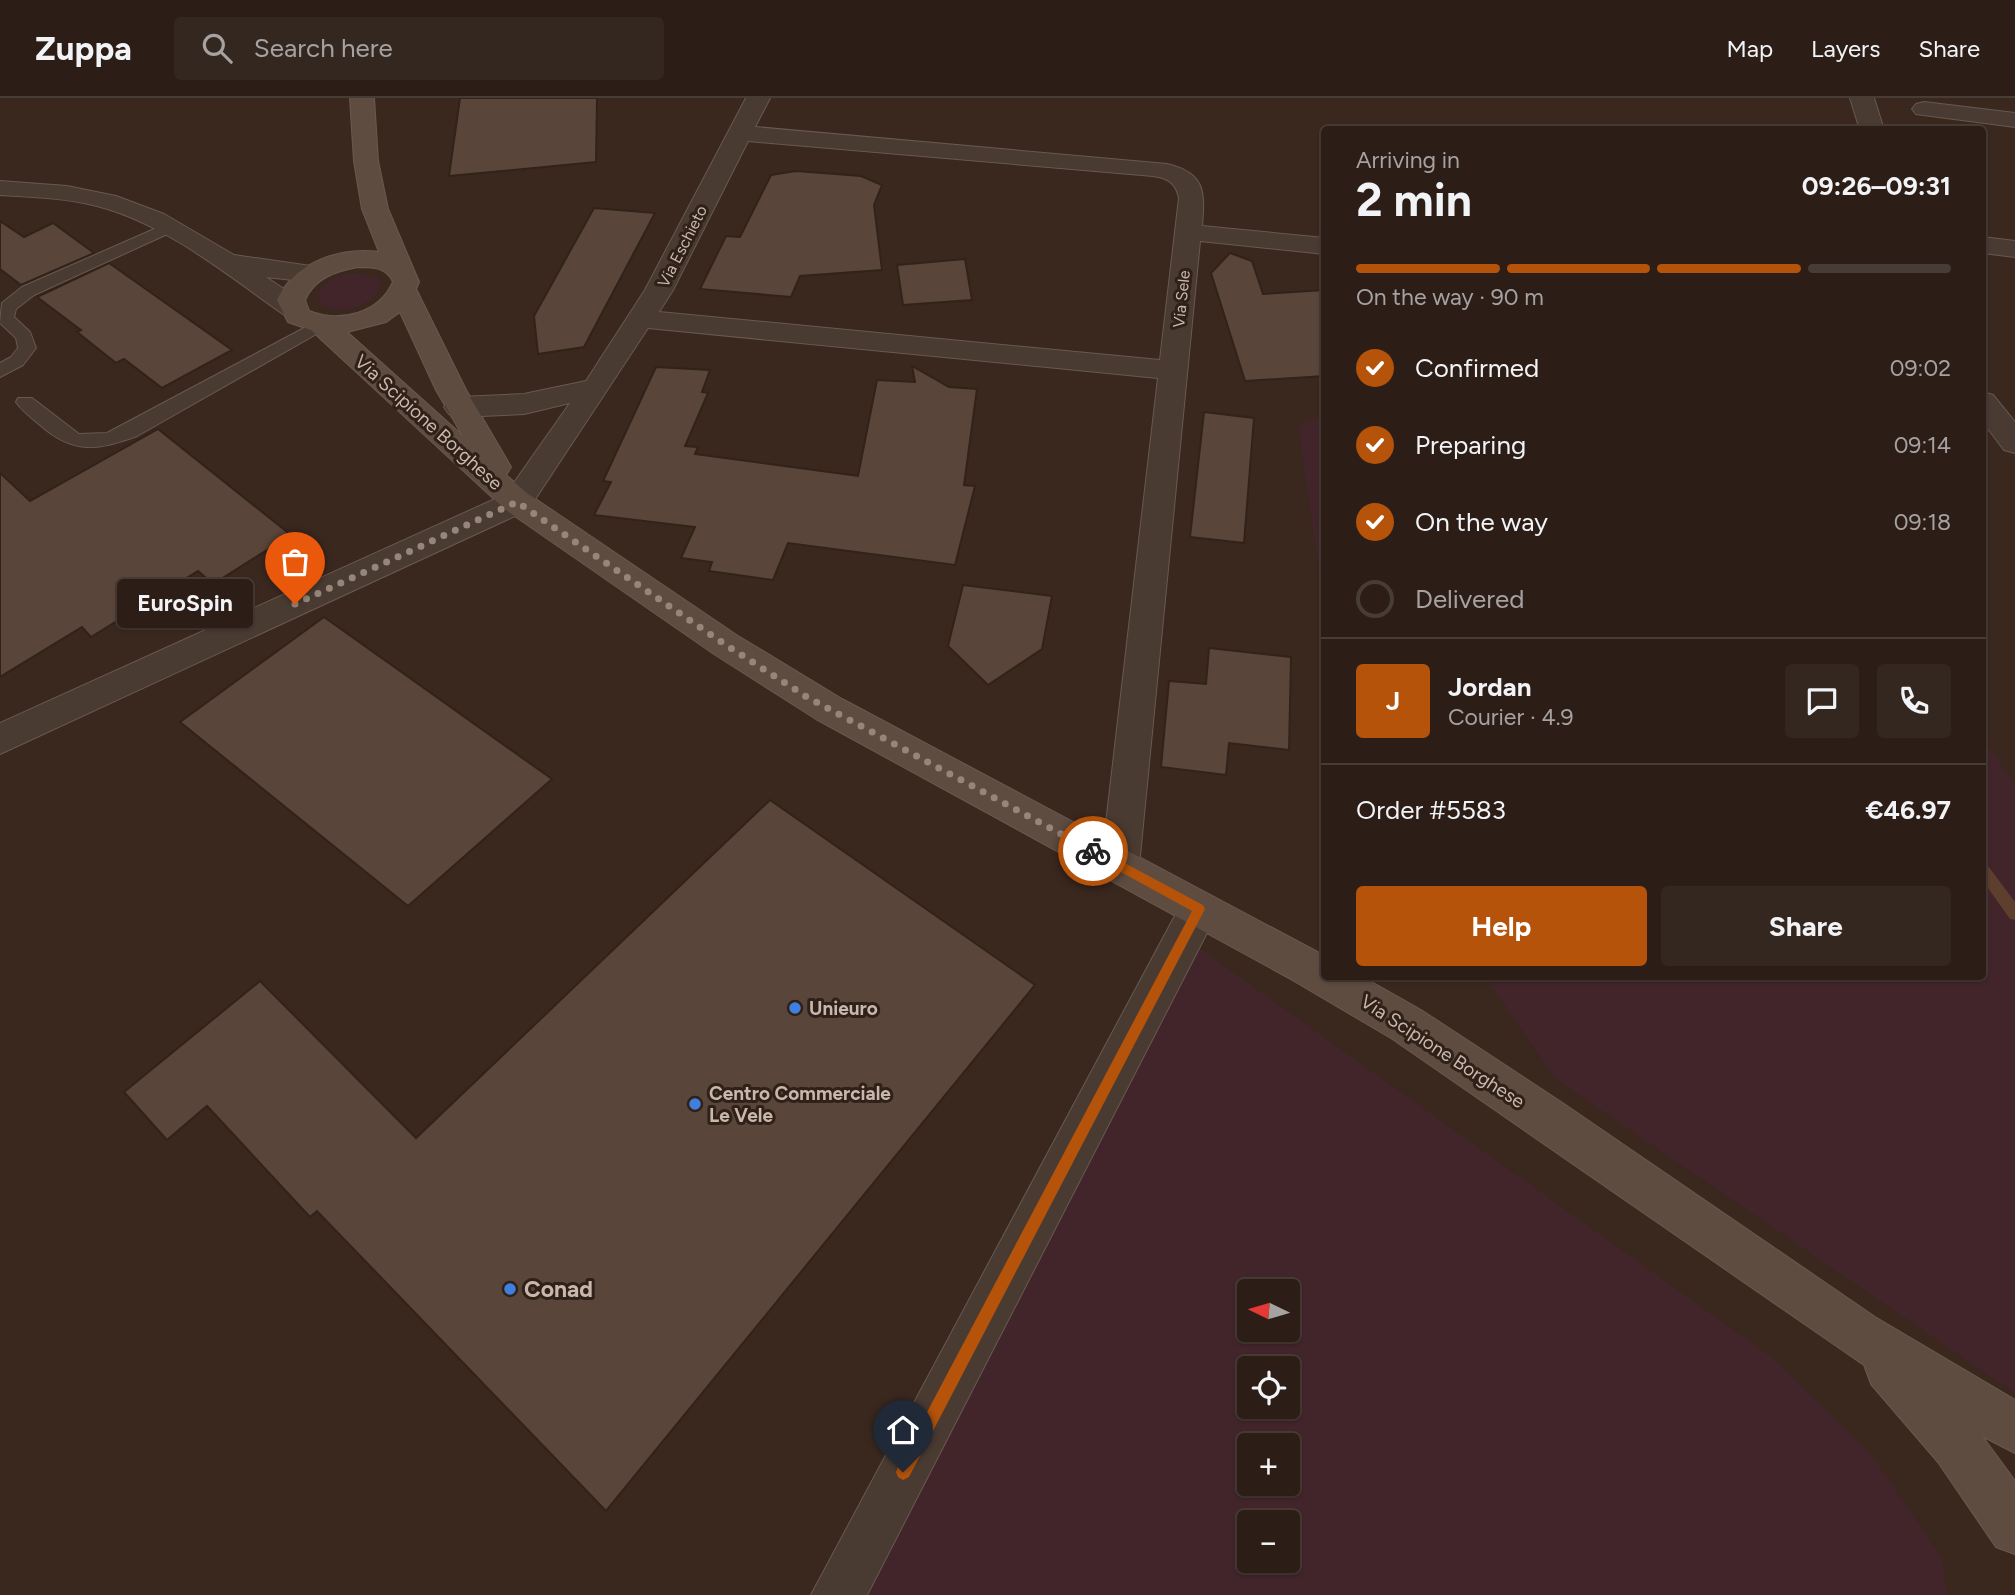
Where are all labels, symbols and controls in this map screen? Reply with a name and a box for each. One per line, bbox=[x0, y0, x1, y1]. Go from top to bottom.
search box bbox=[174, 17, 664, 80]
text: Zuppa bbox=[35, 29, 132, 68]
icon: search bbox=[198, 29, 236, 67]
text: Search here bbox=[254, 32, 393, 64]
text: Map bbox=[1726, 34, 1773, 63]
text: Layers bbox=[1811, 34, 1880, 63]
text: Share bbox=[1918, 34, 1980, 63]
text: Arriving in bbox=[1356, 146, 1460, 174]
text: 09:26–09:31 bbox=[1802, 170, 1951, 202]
text: 2 min bbox=[1356, 172, 1472, 228]
street label: Via Eschieto bbox=[654, 202, 711, 290]
street label: Via Sele bbox=[1169, 269, 1194, 329]
text: On the way · 90 m bbox=[1356, 283, 1544, 311]
icon: check bbox=[1356, 349, 1394, 387]
street label: Via Scipione Borghese bbox=[350, 350, 507, 495]
text: Confirmed bbox=[1415, 352, 1539, 384]
text: 09:02 bbox=[1890, 354, 1951, 382]
icon: check bbox=[1356, 426, 1394, 464]
text: Preparing bbox=[1415, 429, 1526, 461]
text: 09:14 bbox=[1894, 431, 1951, 459]
icon: check bbox=[1356, 503, 1394, 541]
text: On the way bbox=[1415, 506, 1548, 538]
text: 09:18 bbox=[1894, 508, 1951, 536]
pin bbox=[265, 532, 325, 604]
icon: bag bbox=[276, 543, 314, 581]
callout: EuroSpin bbox=[117, 580, 253, 628]
text: Delivered bbox=[1415, 583, 1524, 615]
text: EuroSpin bbox=[137, 589, 233, 617]
button: chat bbox=[1785, 664, 1859, 738]
button: phone bbox=[1877, 664, 1951, 738]
text: Jordan bbox=[1448, 671, 1531, 703]
text: J bbox=[1386, 685, 1400, 717]
text: Courier · 4.9 bbox=[1448, 703, 1574, 731]
text: Order #5583 bbox=[1356, 794, 1506, 826]
text: €46.97 bbox=[1865, 794, 1951, 826]
courier bbox=[1058, 816, 1128, 886]
icon: bike bbox=[1074, 832, 1112, 870]
button: Help bbox=[1356, 886, 1647, 966]
button: Share bbox=[1661, 886, 1951, 966]
street label: Via Scipione Borghese bbox=[1356, 990, 1529, 1113]
place label: Unieuro bbox=[809, 997, 878, 1020]
marker: Unieuro bbox=[787, 1000, 803, 1016]
place label: Centro Commerciale Le Vele bbox=[709, 1082, 891, 1127]
marker: Centro Commerciale Le Vele bbox=[687, 1096, 703, 1112]
place label: Conad bbox=[524, 1275, 593, 1303]
north arrow bbox=[1237, 1279, 1300, 1342]
map controls bbox=[1237, 1279, 1300, 1573]
marker: Conad bbox=[502, 1281, 518, 1297]
button: locate bbox=[1237, 1356, 1300, 1419]
pin bbox=[873, 1400, 933, 1472]
icon: home bbox=[884, 1411, 922, 1449]
button: + bbox=[1237, 1433, 1300, 1496]
button: − bbox=[1237, 1510, 1300, 1573]

